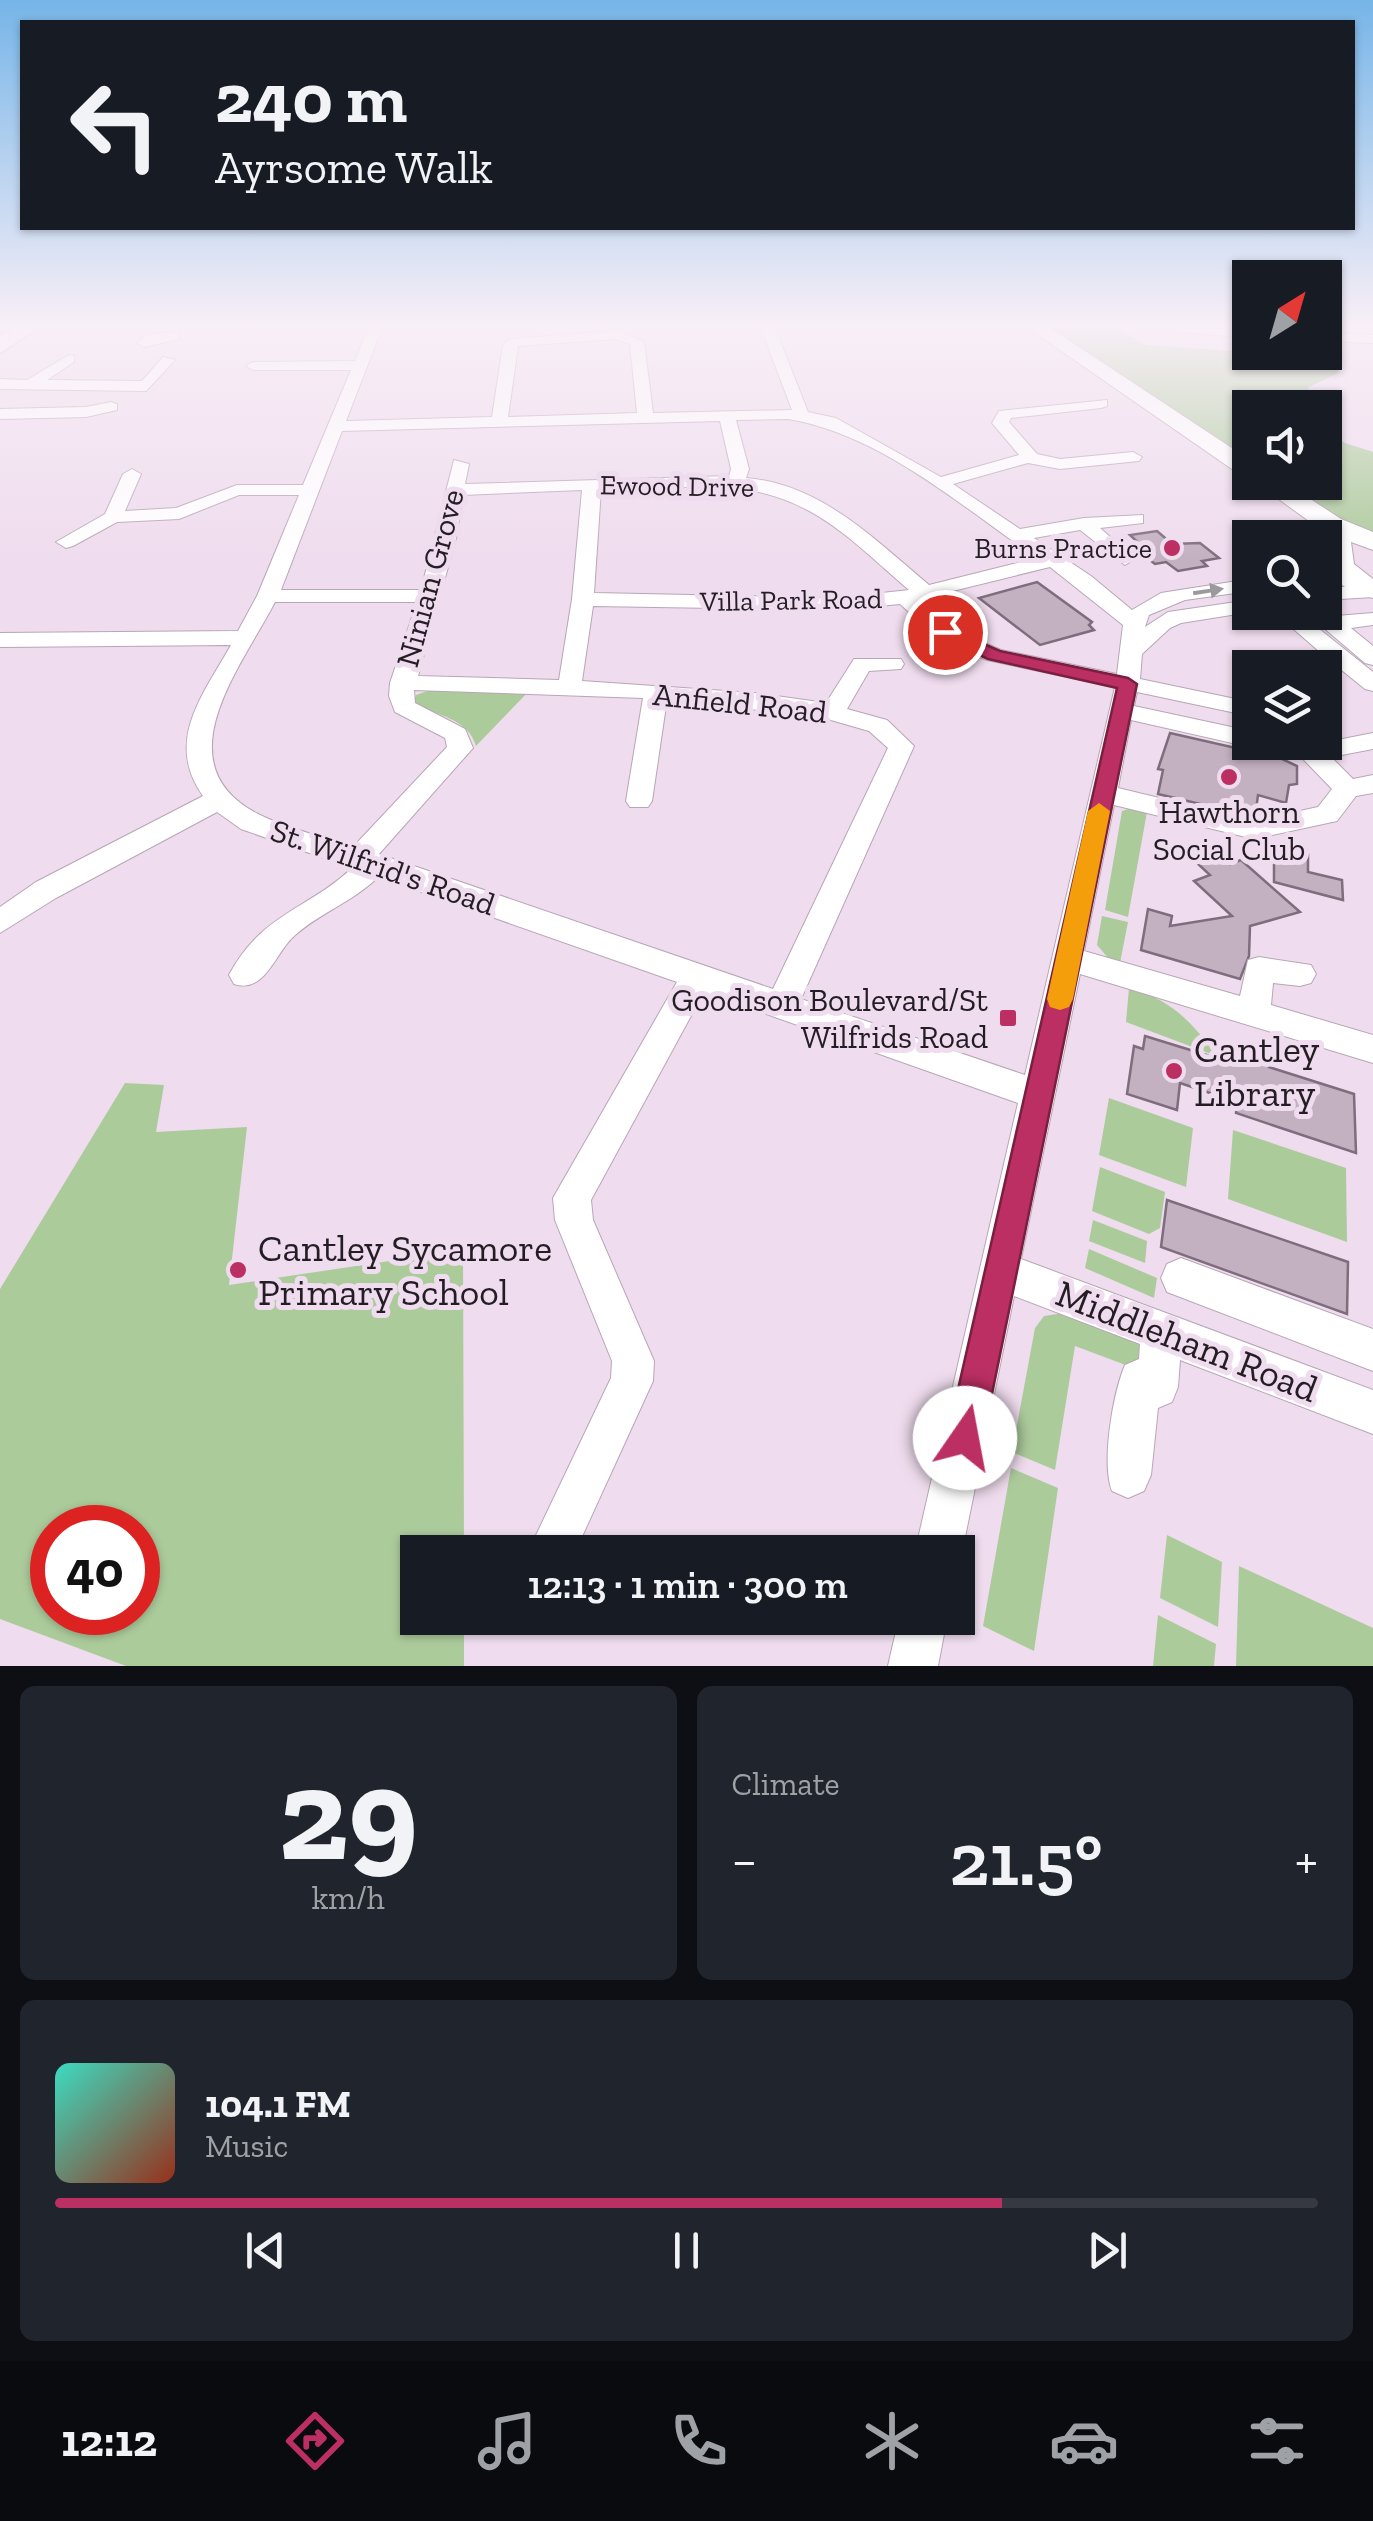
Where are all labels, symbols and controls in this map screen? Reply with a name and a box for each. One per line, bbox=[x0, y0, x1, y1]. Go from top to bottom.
text: 240 m bbox=[215, 56, 407, 140]
icon: left bbox=[50, 60, 180, 190]
text: Ayrsome Walk bbox=[215, 141, 493, 195]
north arrow bbox=[1232, 260, 1342, 370]
map controls bbox=[1232, 260, 1342, 760]
button: sound bbox=[1232, 390, 1342, 500]
street label: Ewood Drive bbox=[600, 468, 754, 504]
street label: Ninian Grove bbox=[388, 485, 472, 671]
button: search bbox=[1232, 520, 1342, 630]
place label: Burns Practice bbox=[974, 532, 1152, 565]
marker: Burns Practice bbox=[1161, 537, 1183, 559]
street label: Villa Park Road bbox=[699, 582, 882, 618]
one-way arrow bbox=[1193, 583, 1224, 599]
pin bbox=[903, 590, 988, 675]
icon: arrive bbox=[918, 605, 973, 660]
button: layers bbox=[1232, 650, 1342, 760]
street label: Anfield Road bbox=[651, 675, 829, 731]
marker: Hawthorn Social Club bbox=[1218, 766, 1240, 788]
place label: Hawthorn Social Club bbox=[1153, 793, 1305, 868]
street label: St. Wilfrid's Road bbox=[266, 811, 501, 923]
place label: Goodison Boulevard/St Wilfrids Road bbox=[671, 981, 988, 1056]
marker: Goodison Boulevard/St Wilfrids Road bbox=[997, 1007, 1019, 1029]
place label: Cantley Library bbox=[1194, 1026, 1320, 1116]
marker: Cantley Library bbox=[1163, 1060, 1185, 1082]
place label: Cantley Sycamore Primary School bbox=[258, 1225, 552, 1315]
marker: Cantley Sycamore Primary School bbox=[227, 1259, 249, 1281]
street label: Middleham Road bbox=[1050, 1270, 1324, 1412]
position arrow bbox=[913, 1386, 1017, 1490]
speed limit sign: 40 bbox=[30, 1505, 160, 1635]
text: 12:13 · 1 min · 300 m bbox=[527, 1562, 848, 1608]
text: 29 bbox=[279, 1736, 418, 1892]
text: Climate bbox=[732, 1765, 840, 1803]
text: 21.5° bbox=[949, 1814, 1103, 1904]
text: − bbox=[732, 1827, 757, 1893]
text: + bbox=[1295, 1827, 1318, 1893]
text: km/h bbox=[312, 1879, 385, 1917]
text: 104.1 FM bbox=[205, 2081, 351, 2127]
text: Music bbox=[205, 2127, 288, 2165]
icon: previous bbox=[238, 2223, 293, 2278]
icon: pause bbox=[659, 2223, 714, 2278]
icon: next bbox=[1080, 2223, 1135, 2278]
icon: directions bbox=[280, 2406, 350, 2476]
icon: music bbox=[472, 2406, 542, 2476]
icon: phone bbox=[664, 2406, 734, 2476]
icon: climate bbox=[857, 2406, 927, 2476]
icon: car bbox=[1049, 2406, 1119, 2476]
icon: filters bbox=[1242, 2406, 1312, 2476]
text: 12:12 bbox=[61, 2414, 157, 2468]

